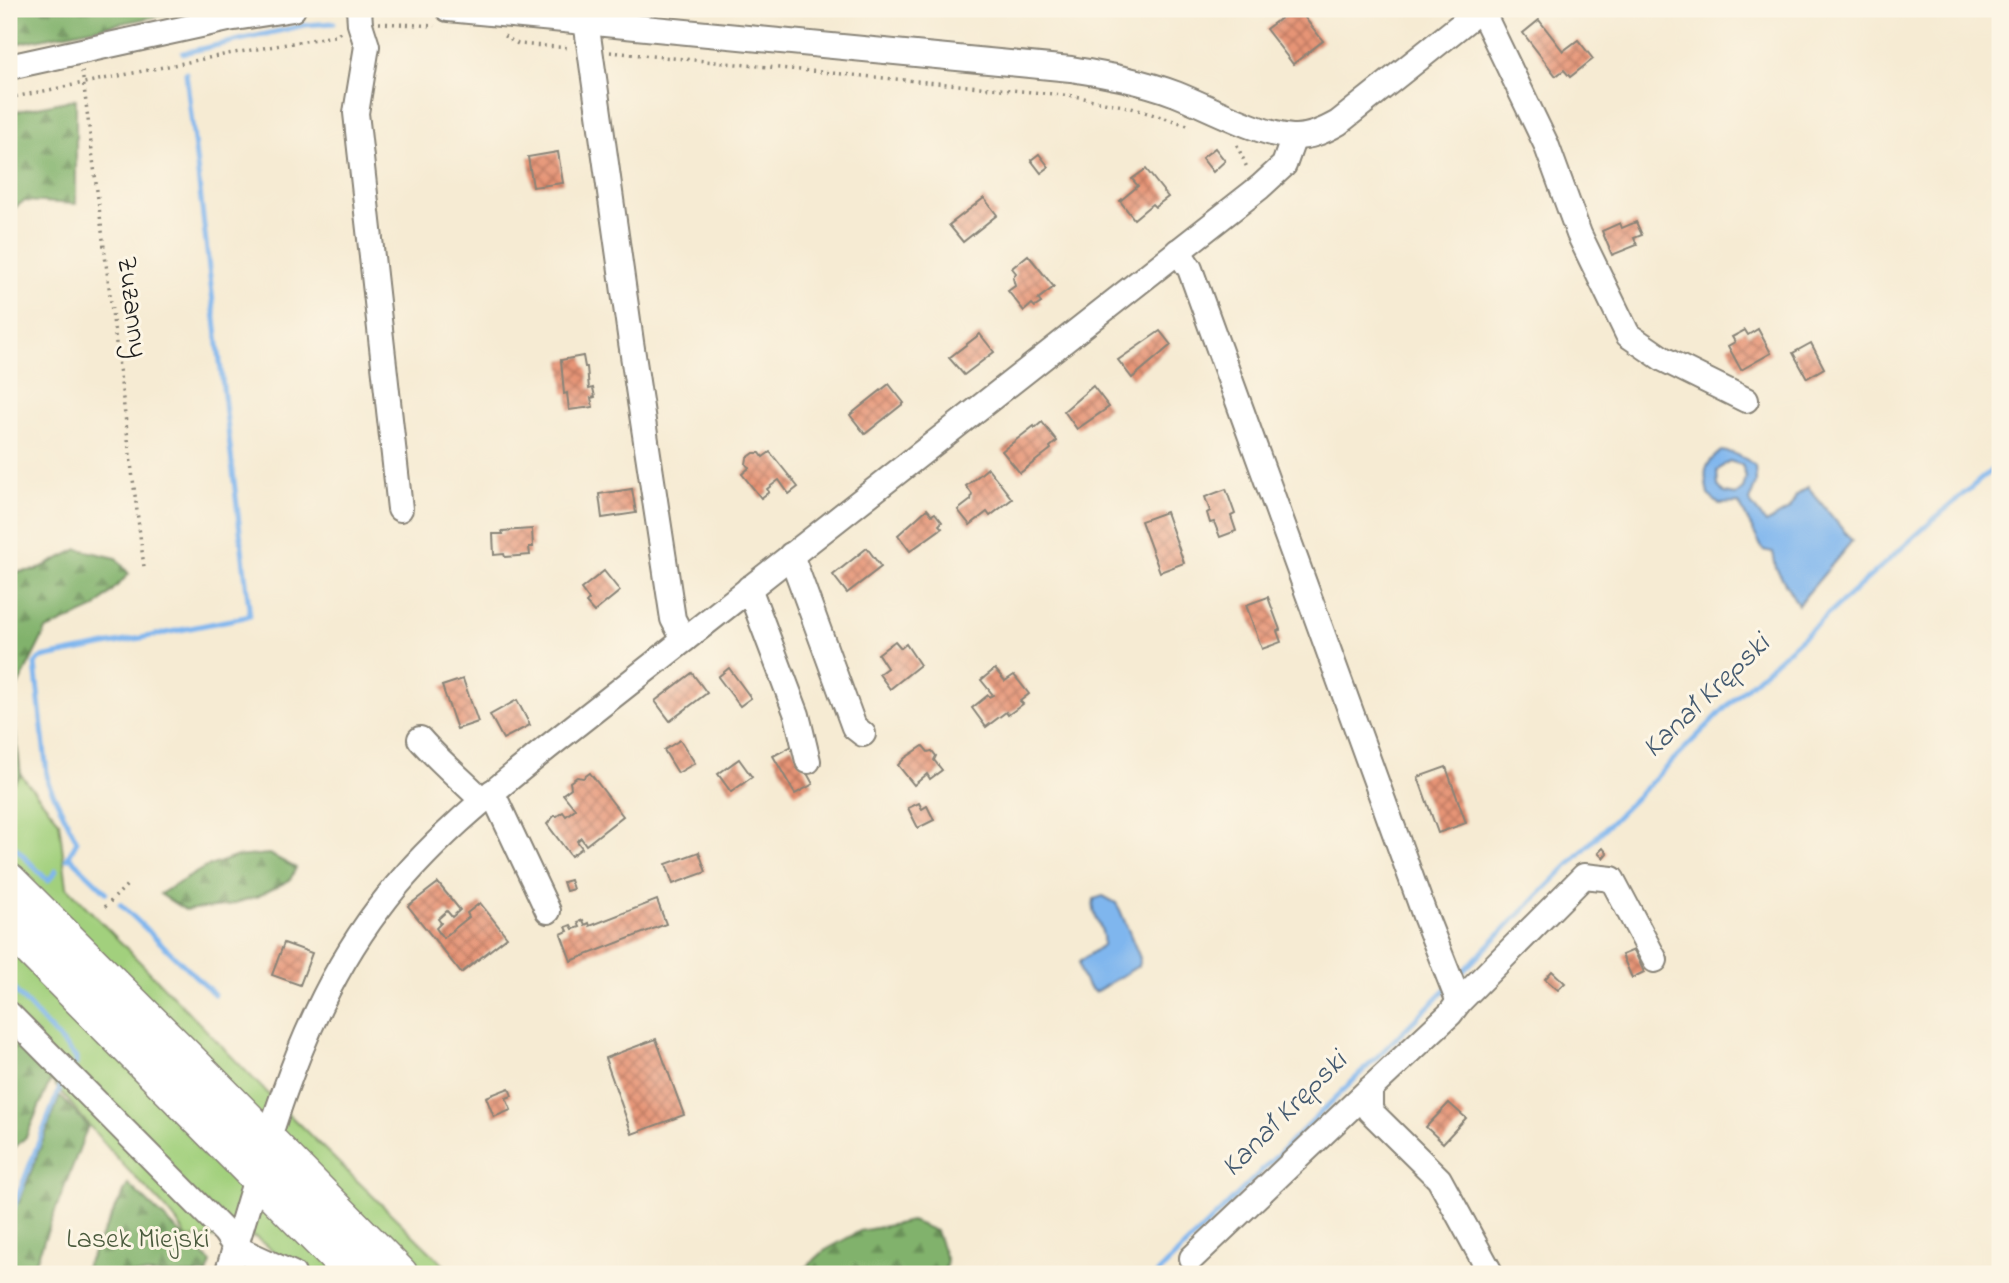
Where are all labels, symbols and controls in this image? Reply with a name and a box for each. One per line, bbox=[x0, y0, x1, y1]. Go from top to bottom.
street label: Zuzanny bbox=[104, 254, 158, 360]
water label: Kanał Krępski bbox=[1633, 623, 1783, 770]
water label: Kanał Krępski bbox=[1212, 1040, 1360, 1188]
park label: Lasek Miejski bbox=[66, 1220, 210, 1261]

